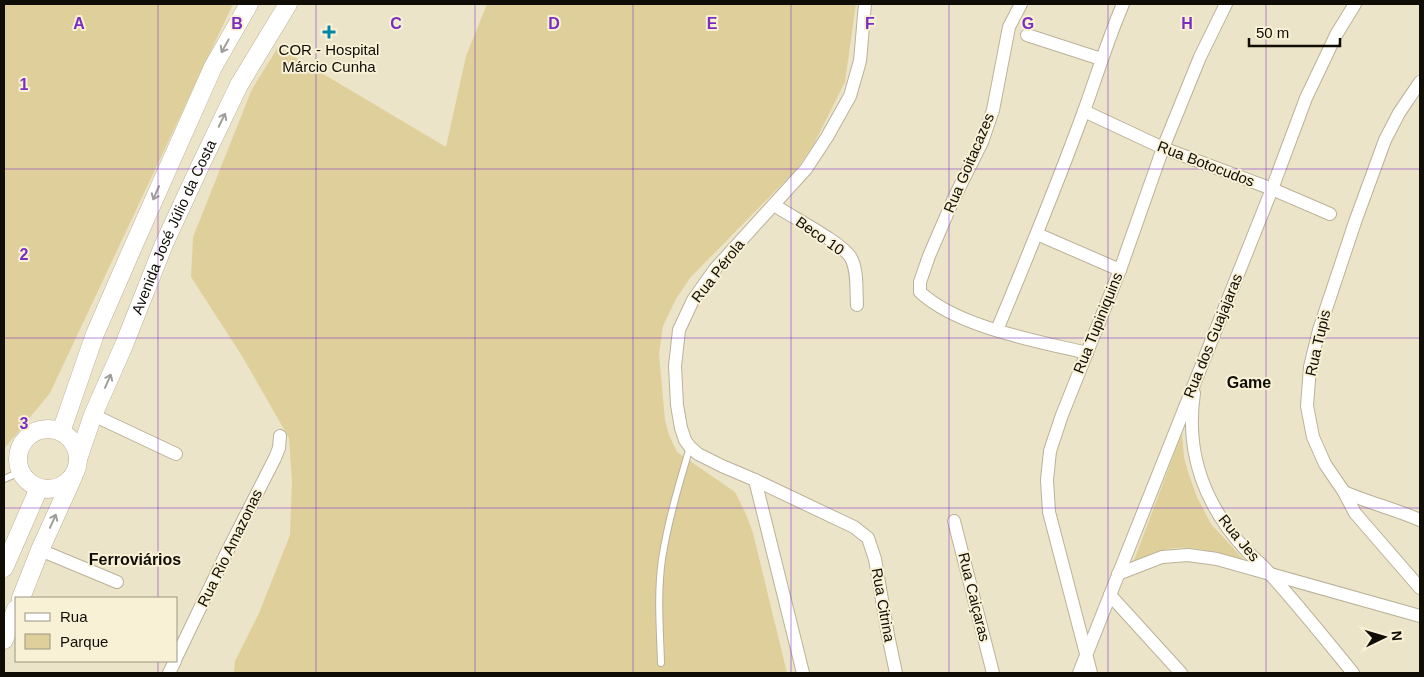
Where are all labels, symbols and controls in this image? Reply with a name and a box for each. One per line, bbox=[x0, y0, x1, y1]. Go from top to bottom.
text: A bbox=[73, 15, 85, 32]
text: B bbox=[231, 15, 243, 32]
text: C bbox=[390, 15, 402, 32]
text: D bbox=[548, 15, 560, 32]
text: E bbox=[707, 15, 718, 32]
text: F bbox=[865, 15, 875, 32]
text: G bbox=[1022, 15, 1034, 32]
text: H bbox=[1181, 15, 1193, 32]
scale bar bbox=[1249, 15, 1340, 47]
text: 50 m bbox=[1256, 24, 1289, 41]
marker: COR - Hospital Márcio Cunha bbox=[322, 25, 336, 39]
one-way arrow bbox=[220, 39, 230, 54]
place label: COR - Hospital Márcio Cunha bbox=[279, 41, 379, 75]
text: 1 bbox=[20, 76, 29, 93]
street label: Rua Goitacazes bbox=[940, 110, 997, 215]
one-way arrow bbox=[218, 113, 228, 128]
street label: Avenida José Júlio da Costa bbox=[128, 136, 220, 317]
street label: Rua Botocudos bbox=[1155, 137, 1257, 190]
one-way arrow bbox=[151, 185, 161, 200]
street label: Beco 10 bbox=[793, 213, 848, 258]
street label: Rua Pérola bbox=[688, 235, 748, 305]
text: 2 bbox=[20, 246, 29, 263]
street label: Rua Tupiniquins bbox=[1070, 270, 1126, 376]
street label: Rua dos Guajajaras bbox=[1180, 271, 1245, 400]
street label: Rua Tupis bbox=[1302, 308, 1333, 378]
one-way arrow bbox=[103, 374, 113, 389]
district label: Game bbox=[1227, 374, 1271, 391]
text: 3 bbox=[20, 415, 29, 432]
street label: Rua Rio Amazonas bbox=[194, 486, 265, 609]
street label: Rua Jes bbox=[1215, 511, 1263, 564]
one-way arrow bbox=[49, 514, 59, 529]
district label: Ferroviários bbox=[89, 551, 181, 568]
street label: Rua Caiçaras bbox=[955, 551, 994, 643]
street label: Rua Citrina bbox=[869, 566, 898, 644]
legend bbox=[15, 597, 178, 662]
text: Rua bbox=[60, 608, 88, 625]
north arrow bbox=[1359, 612, 1409, 662]
text: N bbox=[1389, 630, 1405, 642]
text: Parque bbox=[60, 633, 108, 650]

